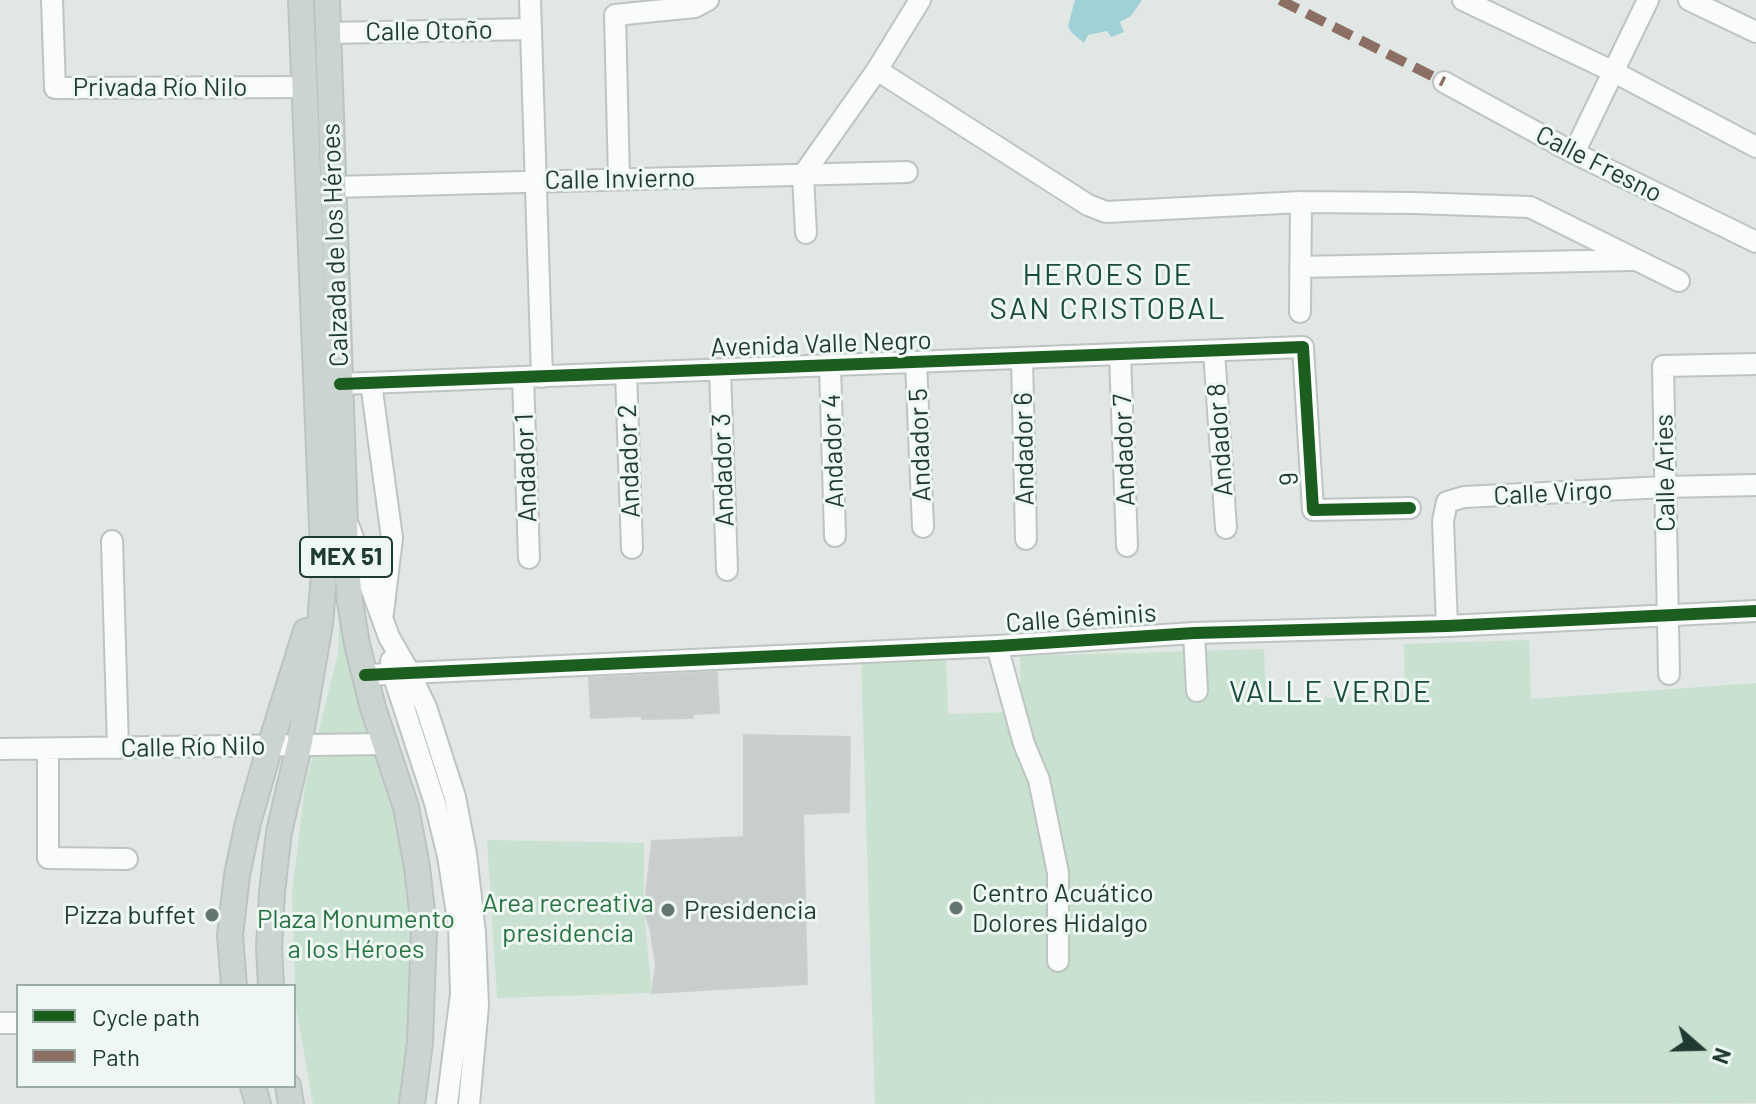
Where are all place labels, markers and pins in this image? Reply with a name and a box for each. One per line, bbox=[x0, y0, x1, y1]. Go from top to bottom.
place label: Centro Acuático Dolores Hidalgo bbox=[972, 877, 1154, 938]
place label: Presidencia bbox=[684, 894, 817, 926]
place label: Pizza buffet bbox=[64, 899, 196, 931]
marker: Centro Acuático Dolores Hidalgo bbox=[947, 899, 965, 917]
marker: Presidencia bbox=[659, 901, 677, 919]
marker: Pizza buffet bbox=[203, 906, 221, 924]

